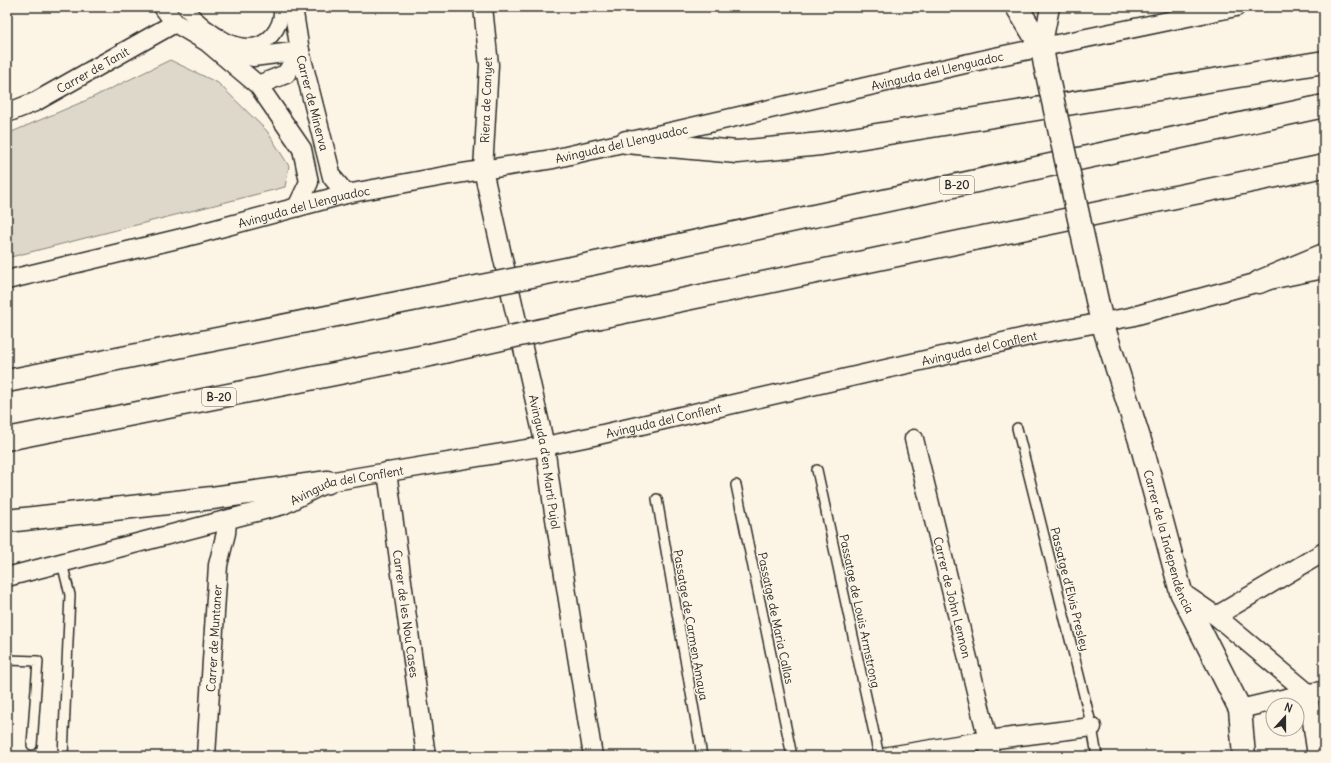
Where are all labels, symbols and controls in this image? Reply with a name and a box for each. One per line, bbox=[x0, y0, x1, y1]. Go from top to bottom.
street label: Carrer de Tanit bbox=[54, 43, 131, 96]
street label: Avinguda del Llenguadoc bbox=[869, 48, 1005, 93]
street label: Carrer de Minerva bbox=[294, 53, 333, 152]
street label: Riera de Canyet bbox=[477, 57, 495, 143]
street label: Avinguda del Llenguadoc bbox=[554, 121, 689, 166]
road number: B-20 bbox=[940, 176, 974, 194]
street label: Avinguda del Llenguadoc bbox=[236, 182, 371, 230]
street label: Avinguda del Conflent bbox=[920, 327, 1038, 368]
road number: B-20 bbox=[202, 388, 236, 406]
street label: Avinguda d'en Martí Pujol bbox=[526, 393, 564, 530]
street label: Avinguda del Conflent bbox=[604, 400, 723, 441]
street label: Avinguda del Conflent bbox=[287, 462, 404, 508]
street label: Carrer de la Independència bbox=[1141, 468, 1198, 616]
street label: Passatge d'Elvis Presley bbox=[1047, 525, 1093, 653]
street label: Passatge de Louis Armstrong bbox=[836, 533, 884, 689]
street label: Carrer de John Lennon bbox=[931, 535, 975, 660]
street label: Passatge de Carmen Amaya bbox=[670, 548, 712, 702]
street label: Carrer de les Nou Cases bbox=[390, 549, 423, 679]
street label: Passatge de Maria Callas bbox=[755, 551, 797, 685]
street label: Carrer de Muntaner bbox=[203, 584, 224, 692]
north arrow bbox=[1265, 697, 1305, 737]
text: N bbox=[1283, 700, 1295, 716]

